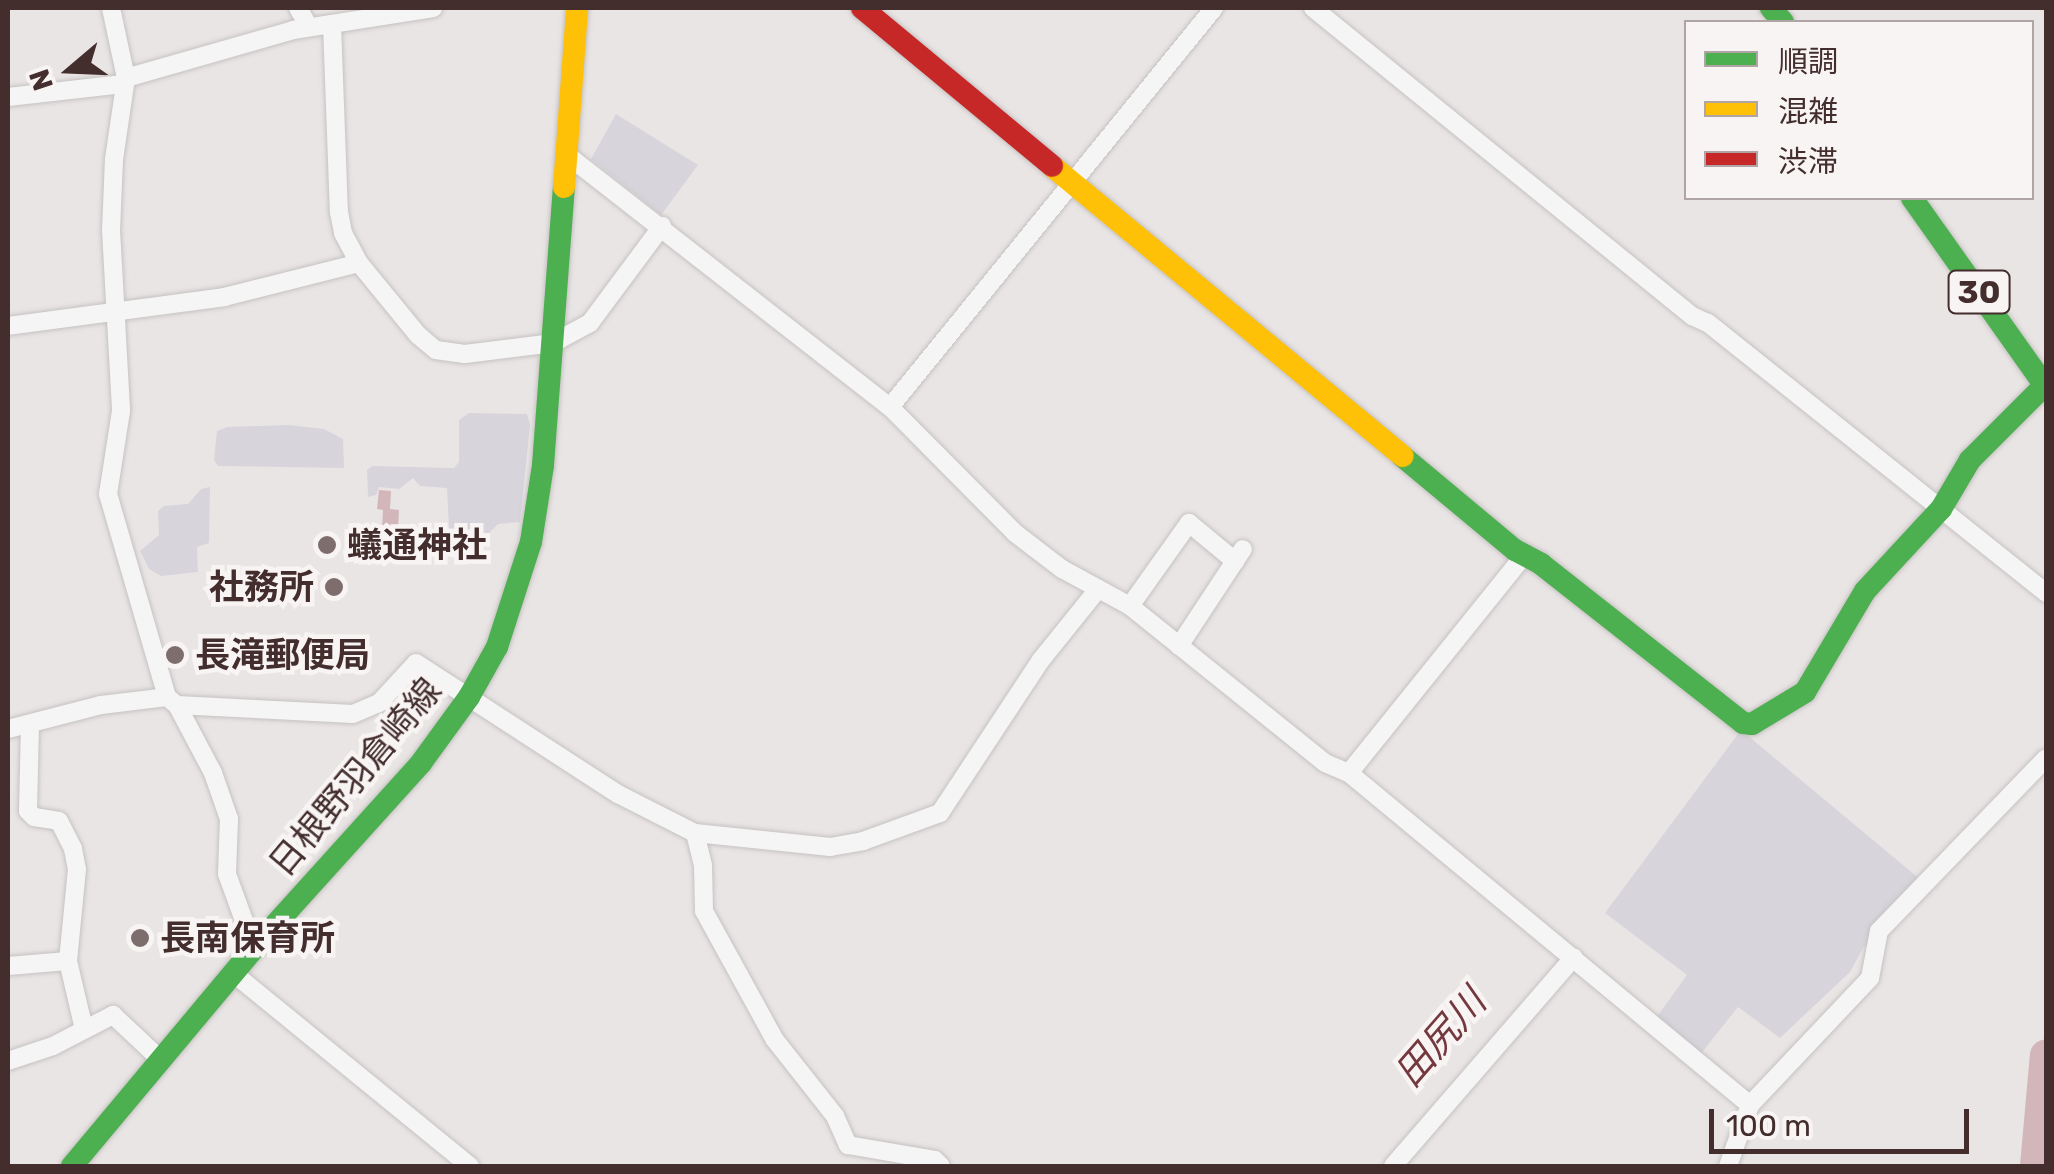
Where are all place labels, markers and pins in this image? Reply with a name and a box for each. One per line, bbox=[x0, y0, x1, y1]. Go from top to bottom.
place label: 蟻通神社 bbox=[347, 524, 487, 566]
marker: 蟻通神社 bbox=[316, 534, 338, 556]
place label: 社務所 bbox=[209, 566, 314, 608]
marker: 社務所 bbox=[323, 576, 345, 598]
place label: 長滝郵便局 bbox=[195, 634, 370, 676]
marker: 長滝郵便局 bbox=[164, 644, 186, 666]
place label: 長南保育所 bbox=[160, 917, 335, 959]
marker: 長南保育所 bbox=[129, 927, 151, 949]

